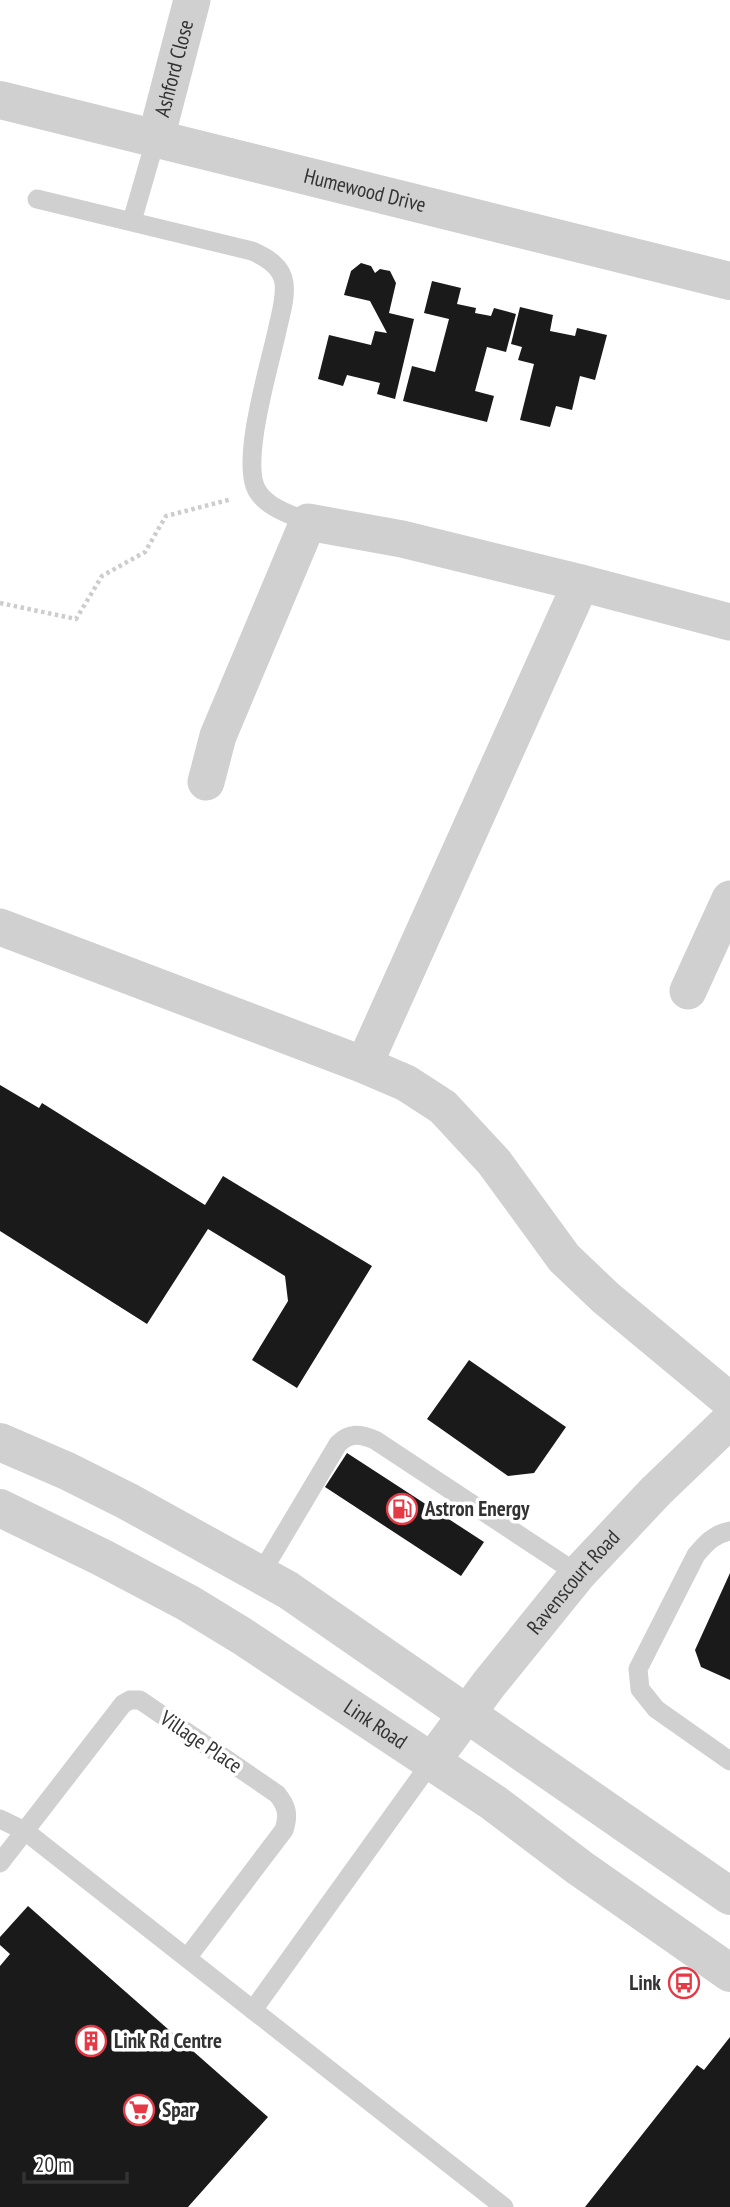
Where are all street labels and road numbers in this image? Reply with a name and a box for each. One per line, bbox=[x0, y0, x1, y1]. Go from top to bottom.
street label: Ashford Close bbox=[148, 17, 199, 120]
street label: Humewood Drive bbox=[301, 162, 429, 218]
street label: Ravenscourt Road bbox=[521, 1524, 625, 1640]
street label: Link Road bbox=[339, 1693, 413, 1755]
street label: Village Place bbox=[154, 1704, 247, 1779]

